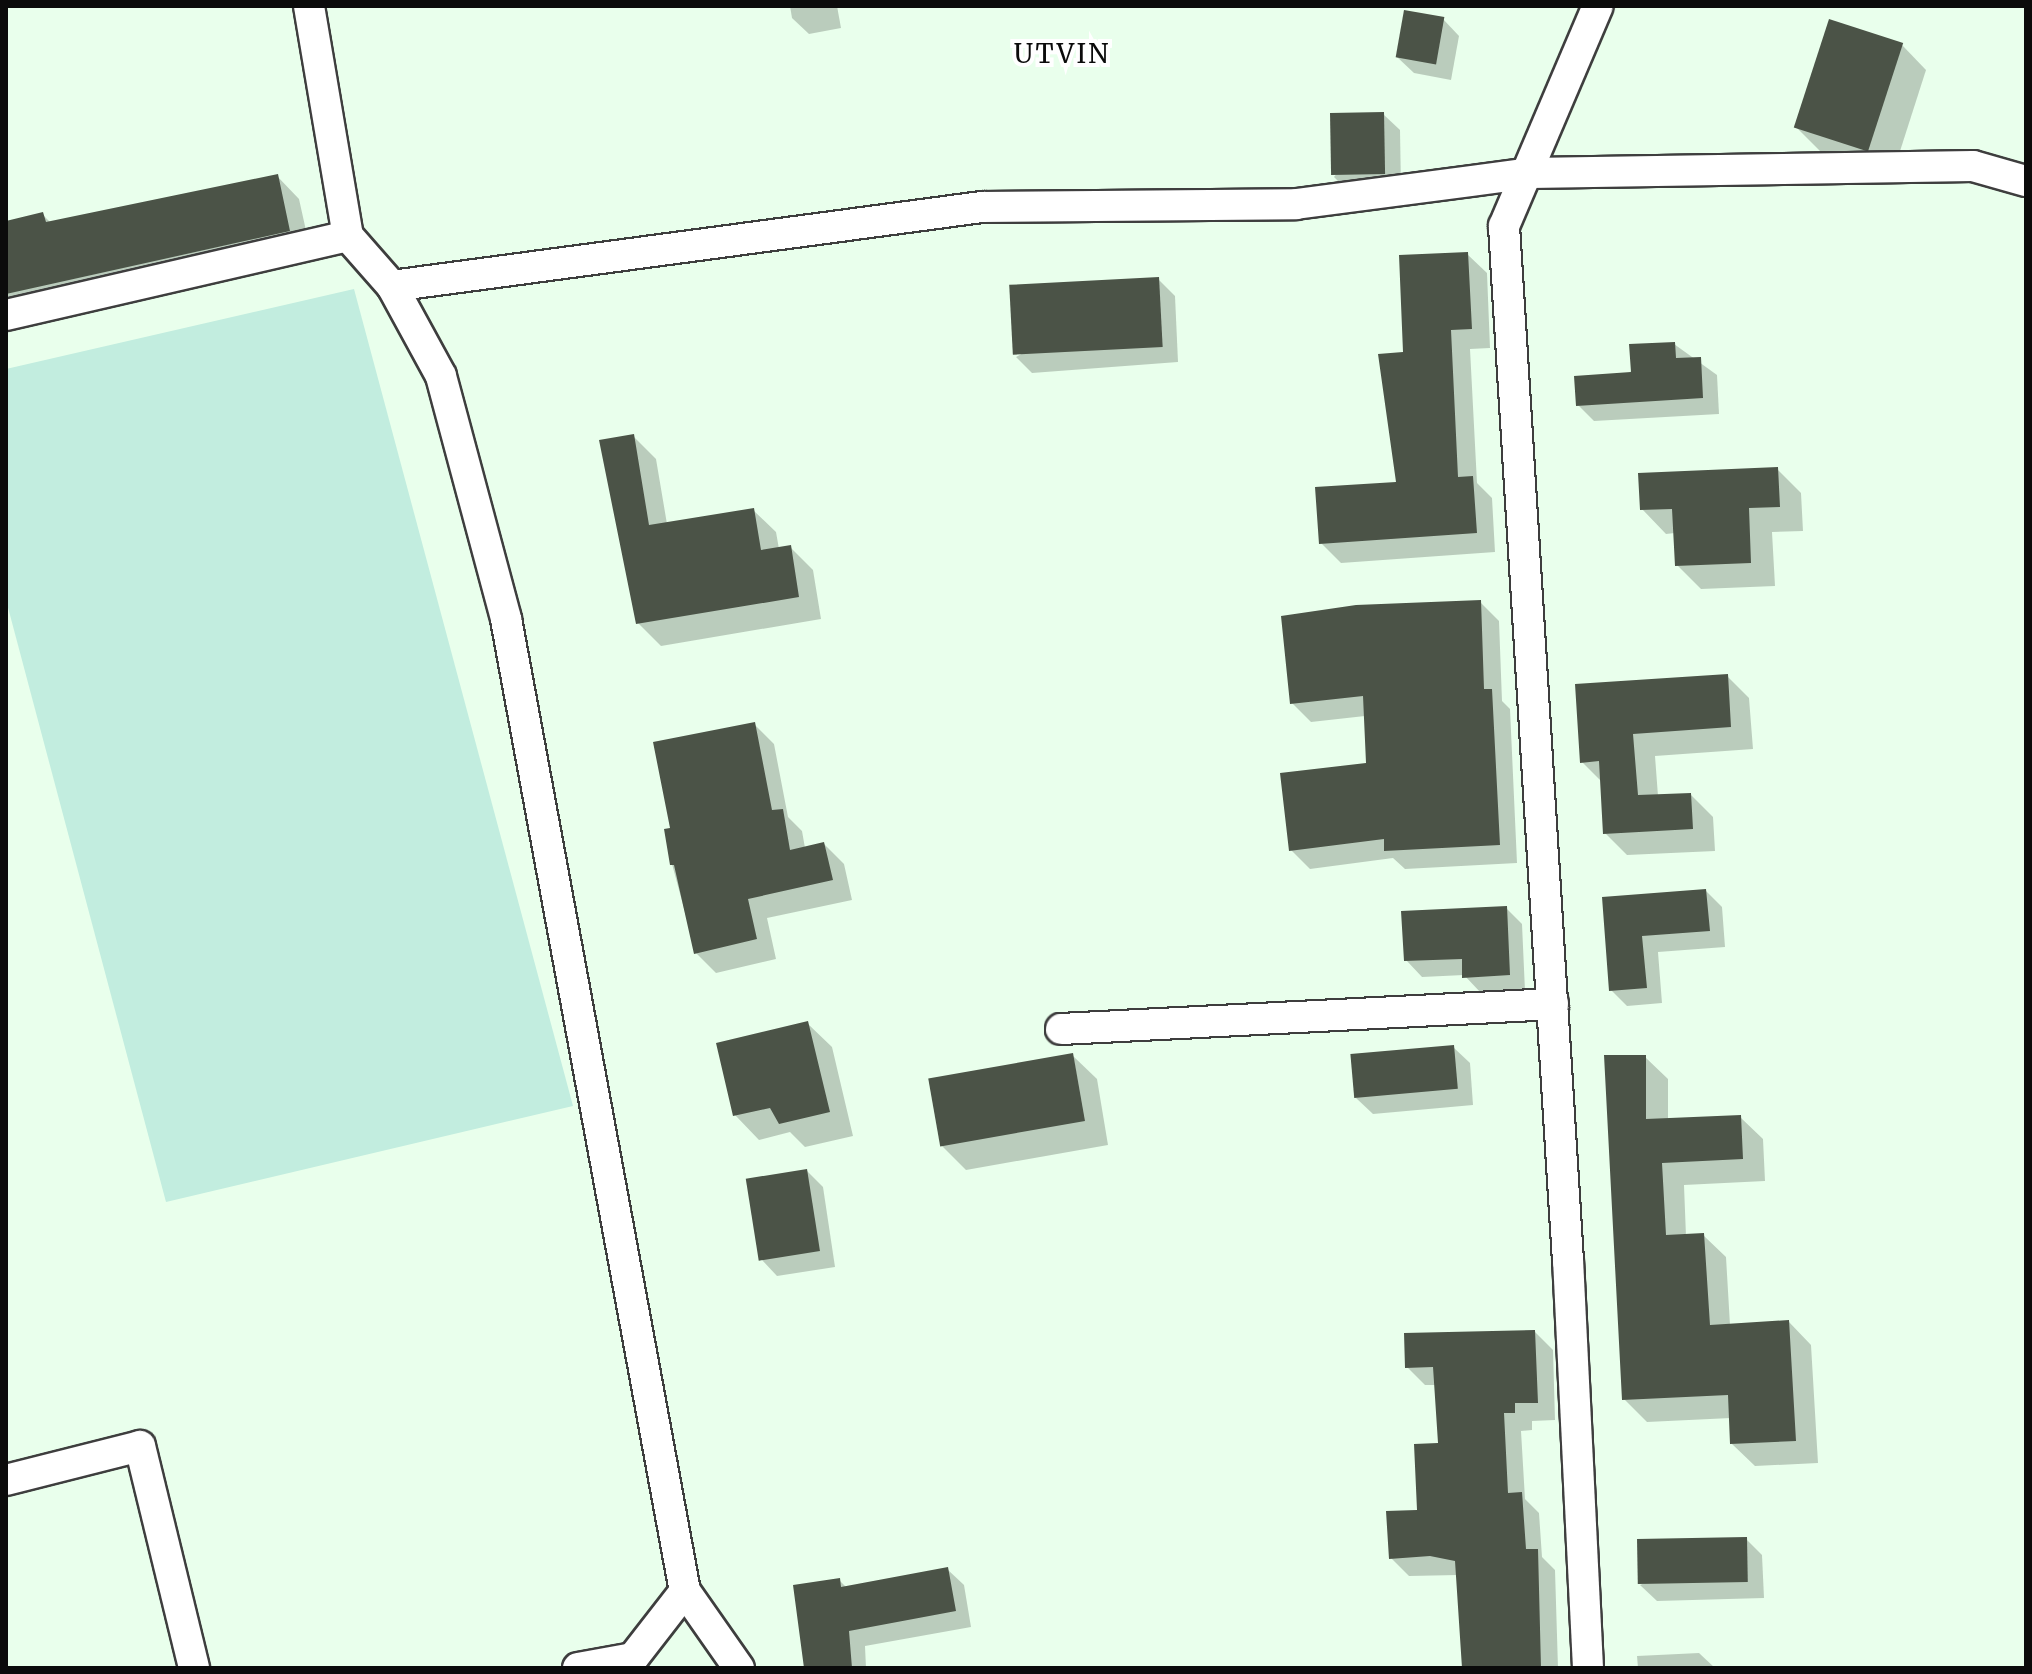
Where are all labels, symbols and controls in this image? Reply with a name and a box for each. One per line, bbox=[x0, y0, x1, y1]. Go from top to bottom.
district label: UTVIN bbox=[1014, 38, 1110, 70]

